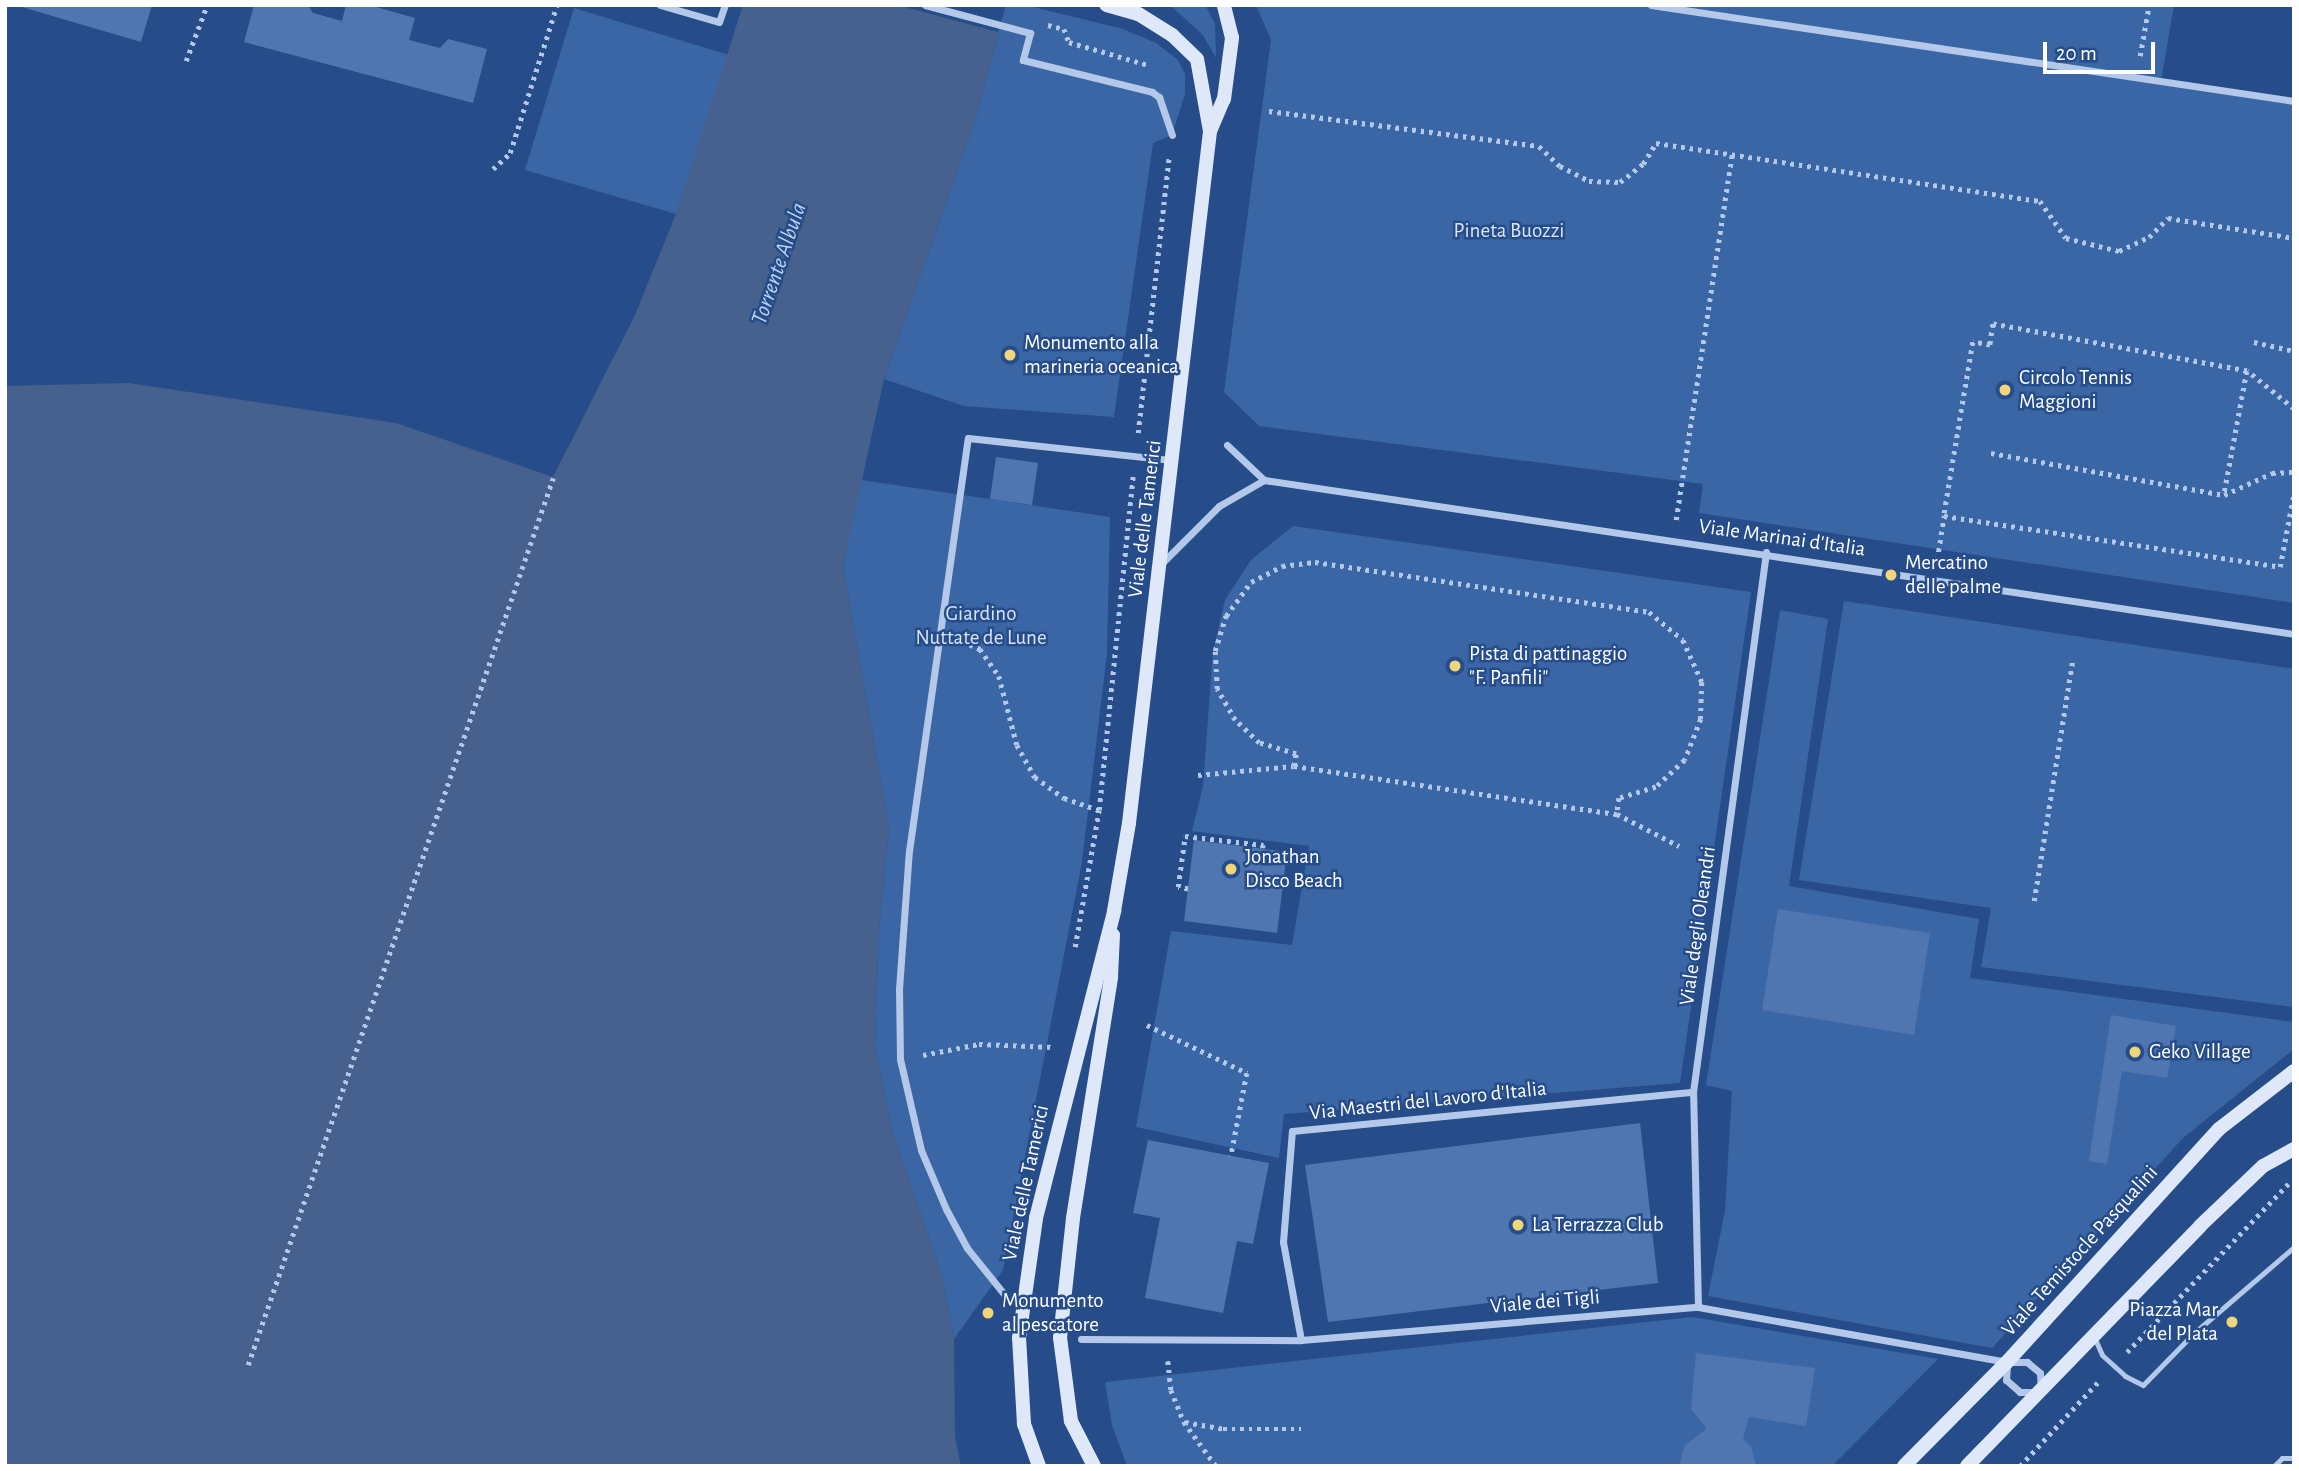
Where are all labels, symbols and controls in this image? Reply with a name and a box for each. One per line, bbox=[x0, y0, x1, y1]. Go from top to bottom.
scale bar bbox=[2047, 28, 2159, 72]
text: 20 m bbox=[2056, 43, 2097, 64]
water label: Torrente Albula bbox=[746, 199, 814, 329]
park label: Pineta Buozzi bbox=[1454, 218, 1564, 244]
place label: Monumento alla marineria oceanica bbox=[1024, 330, 1179, 380]
marker: Monumento alla marineria oceanica bbox=[1002, 347, 1018, 363]
place label: Circolo Tennis Maggioni bbox=[2019, 365, 2132, 415]
marker: Circolo Tennis Maggioni bbox=[1997, 382, 2013, 398]
street label: Viale delle Tamerici bbox=[1123, 439, 1167, 599]
street label: Viale Marinai d'Italia bbox=[1697, 514, 1867, 562]
place label: Mercatino delle palme bbox=[1905, 550, 2001, 600]
marker: Mercatino delle palme bbox=[1883, 567, 1899, 583]
park label: Giardino Nuttate de Lune bbox=[915, 601, 1047, 651]
place label: Pista di pattinaggio "F. Panfili" bbox=[1469, 641, 1627, 691]
marker: Pista di pattinaggio "F. Panfili" bbox=[1447, 658, 1463, 674]
place label: Jonathan Disco Beach bbox=[1245, 844, 1343, 894]
street label: Viale degli Oleandri bbox=[1674, 845, 1722, 1007]
marker: Jonathan Disco Beach bbox=[1223, 861, 1239, 877]
place label: Geko Village bbox=[2149, 1039, 2251, 1065]
marker: Geko Village bbox=[2127, 1044, 2143, 1060]
street label: Via Maestri del Lavoro d'Italia bbox=[1308, 1076, 1548, 1126]
street label: Viale delle Tamerici bbox=[997, 1103, 1055, 1263]
street label: Viale Temistocle Pasqualini bbox=[1997, 1160, 2163, 1342]
place label: La Terrazza Club bbox=[1532, 1212, 1664, 1238]
marker: La Terrazza Club bbox=[1510, 1217, 1526, 1233]
street label: Viale dei Tigli bbox=[1489, 1285, 1601, 1319]
place label: Monumento al pescatore bbox=[1002, 1288, 1104, 1338]
place label: Piazza Mar del Plata bbox=[2129, 1297, 2218, 1347]
marker: Monumento al pescatore bbox=[980, 1305, 996, 1321]
marker: Piazza Mar del Plata bbox=[2224, 1314, 2240, 1330]

